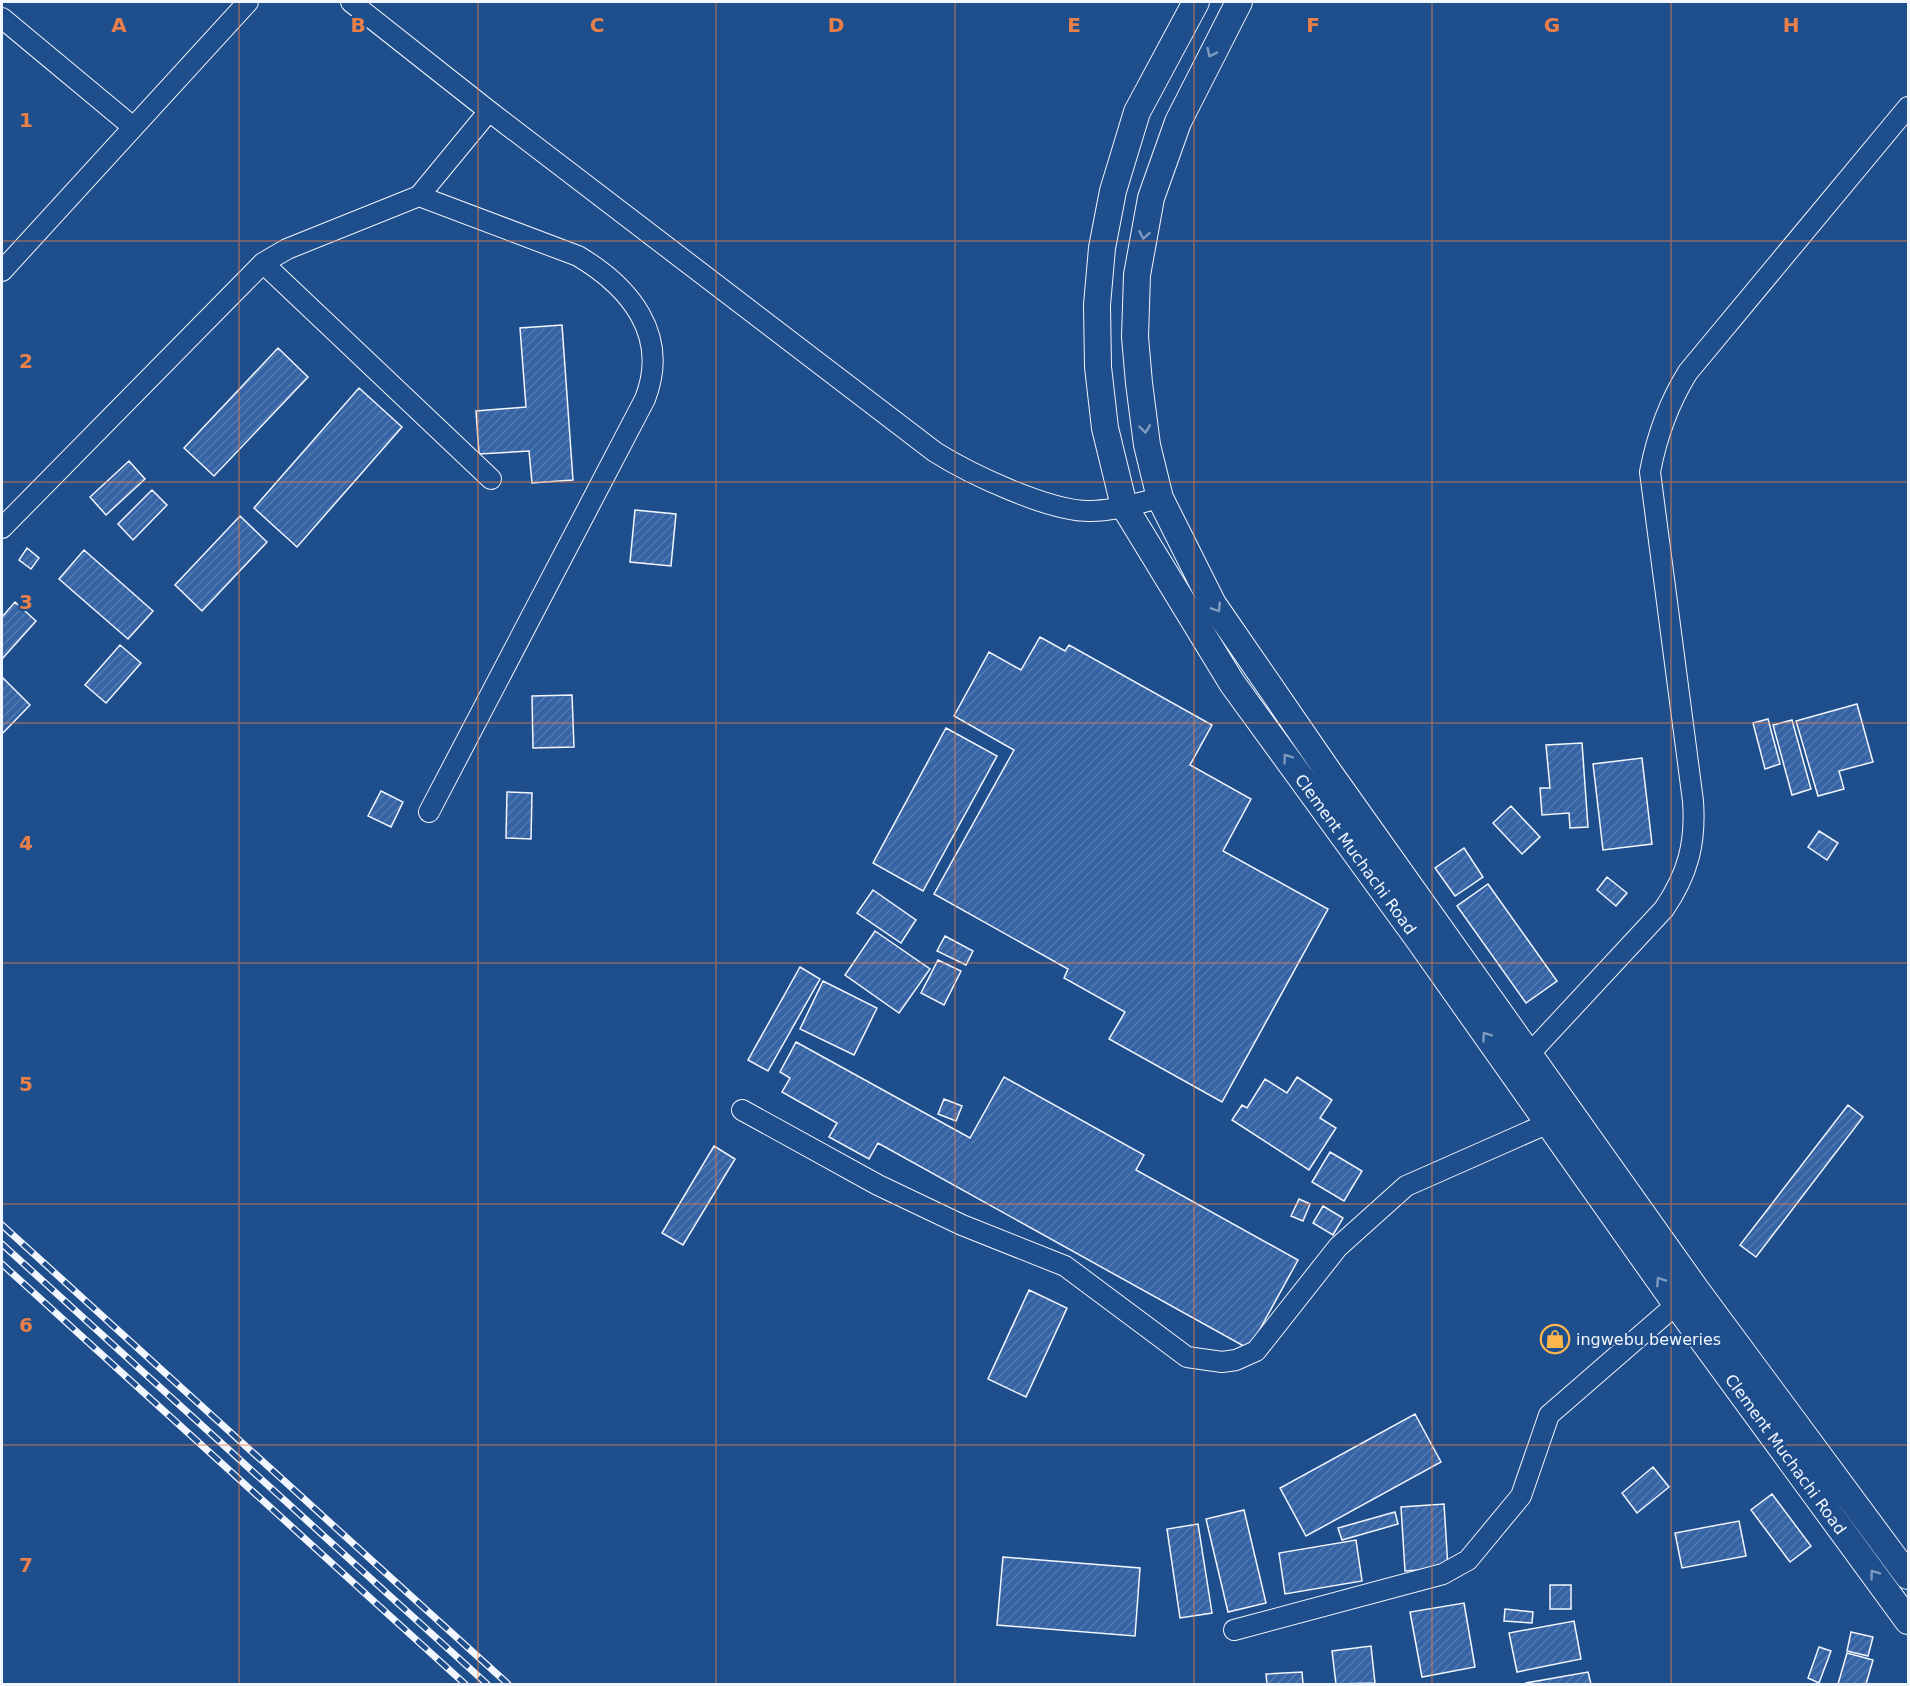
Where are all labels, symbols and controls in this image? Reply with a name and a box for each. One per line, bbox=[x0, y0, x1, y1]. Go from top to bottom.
text: A bbox=[111, 13, 127, 37]
text: B bbox=[350, 13, 366, 37]
text: C bbox=[590, 13, 604, 37]
text: D bbox=[828, 13, 844, 37]
text: E bbox=[1067, 13, 1081, 37]
text: F bbox=[1306, 13, 1320, 37]
text: G bbox=[1544, 13, 1560, 37]
text: H bbox=[1783, 13, 1799, 37]
one-way arrow bbox=[1207, 46, 1219, 57]
text: 1 bbox=[19, 108, 33, 132]
one-way arrow bbox=[1139, 230, 1151, 240]
text: 2 bbox=[19, 349, 33, 373]
one-way arrow bbox=[1138, 424, 1151, 433]
text: 3 bbox=[19, 590, 33, 614]
one-way arrow bbox=[1209, 602, 1221, 612]
one-way arrow bbox=[1283, 754, 1294, 765]
street label: Clement Muchachi Road bbox=[1291, 770, 1420, 938]
text: 4 bbox=[19, 831, 33, 855]
one-way arrow bbox=[1482, 1032, 1493, 1043]
text: 5 bbox=[19, 1072, 33, 1096]
one-way arrow bbox=[1656, 1276, 1667, 1287]
text: 6 bbox=[19, 1313, 33, 1337]
shop icon: ingwebu beweries bbox=[1539, 1323, 1571, 1355]
place label: ingwebu beweries bbox=[1576, 1330, 1721, 1349]
street label: Clement Muchachi Road bbox=[1721, 1370, 1850, 1538]
text: 7 bbox=[19, 1553, 33, 1577]
one-way arrow bbox=[1870, 1569, 1881, 1580]

